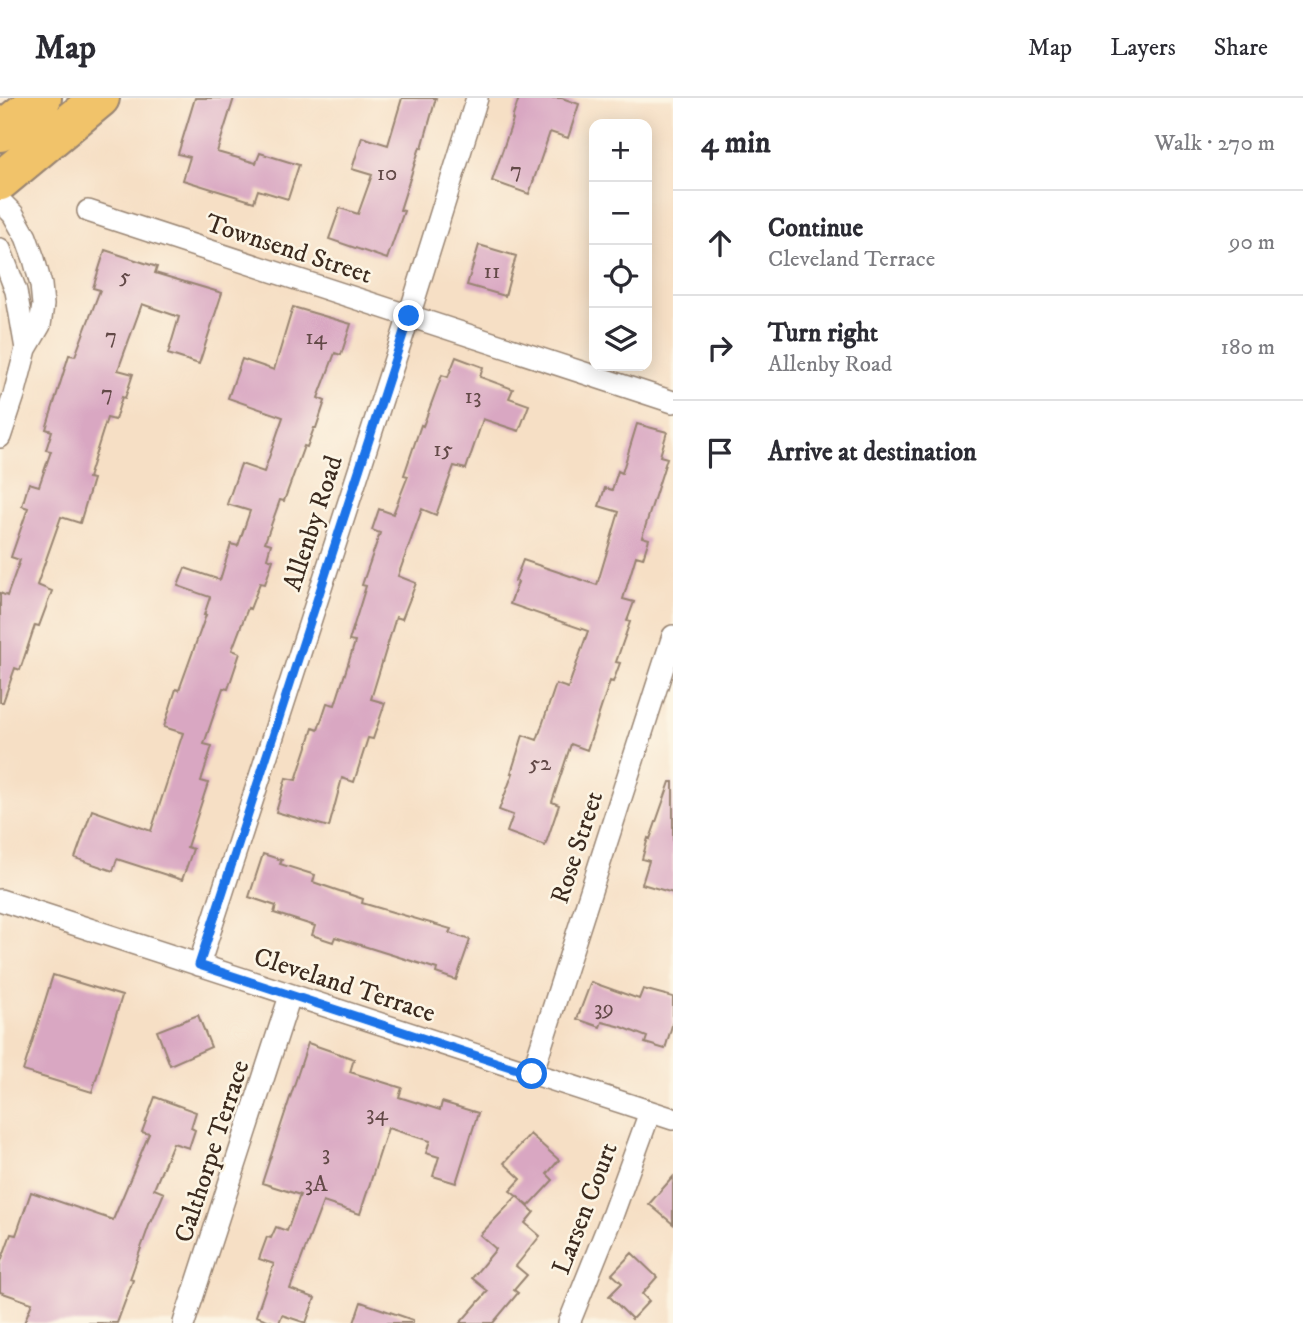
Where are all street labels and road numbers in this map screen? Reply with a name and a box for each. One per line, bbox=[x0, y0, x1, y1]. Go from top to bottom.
street label: Townsend Street bbox=[201, 207, 376, 292]
street label: Allenby Road bbox=[276, 452, 351, 595]
street label: Rose Street bbox=[544, 787, 611, 908]
street label: Cleveland Terrace bbox=[250, 941, 440, 1030]
street label: Calthorpe Terrace bbox=[167, 1056, 257, 1247]
street label: Larsen Court bbox=[545, 1138, 626, 1279]

